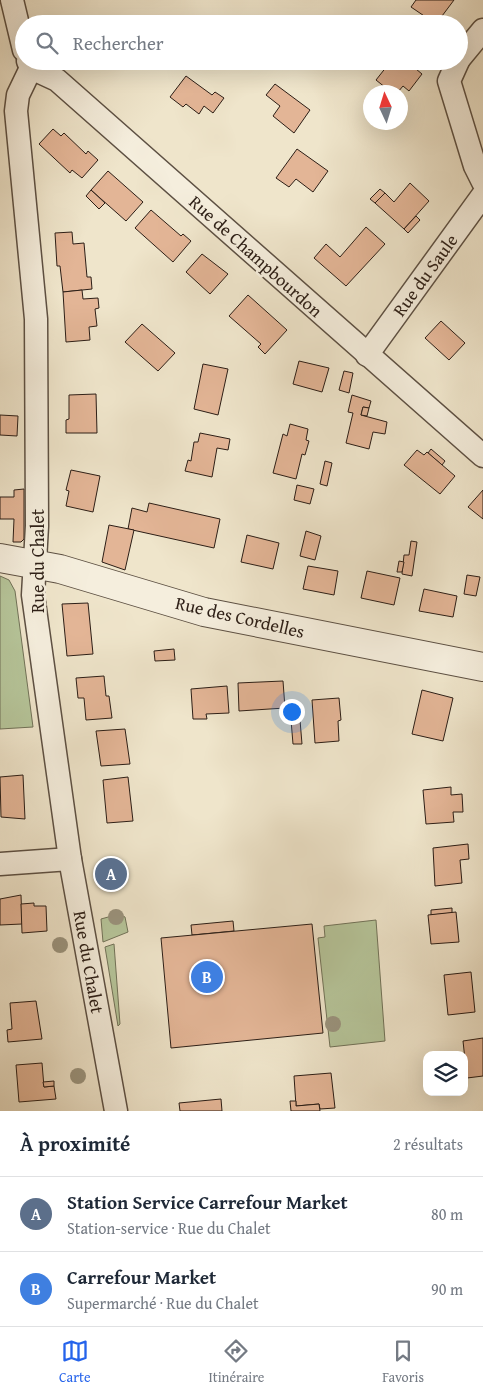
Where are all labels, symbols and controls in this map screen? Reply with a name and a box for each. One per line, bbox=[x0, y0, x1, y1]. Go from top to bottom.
search box bbox=[15, 15, 468, 70]
icon: search bbox=[33, 29, 61, 57]
text: Rechercher bbox=[73, 29, 164, 57]
north arrow bbox=[363, 85, 408, 130]
street label: Rue de Champbourdon bbox=[183, 189, 329, 323]
street label: Rue du Saule bbox=[386, 228, 464, 322]
street label: Rue du Chalet bbox=[24, 508, 51, 613]
street label: Rue des Cordelles bbox=[173, 589, 307, 645]
your location bbox=[279, 699, 305, 725]
pin: A bbox=[95, 855, 127, 893]
street label: Rue du Chalet bbox=[67, 908, 111, 1016]
pin: B bbox=[191, 958, 223, 996]
map controls bbox=[423, 1051, 468, 1096]
button: layers bbox=[423, 1051, 468, 1096]
text: À proximité bbox=[20, 1128, 130, 1159]
text: 2 résultats bbox=[393, 1132, 463, 1156]
text: Station Service Carrefour Market bbox=[67, 1188, 348, 1216]
text: A bbox=[31, 1202, 41, 1226]
text: 80 m bbox=[431, 1202, 463, 1226]
text: Station-service · Rue du Chalet bbox=[67, 1216, 271, 1240]
text: Carrefour Market bbox=[67, 1263, 216, 1291]
text: B bbox=[31, 1277, 41, 1301]
text: 90 m bbox=[431, 1277, 463, 1301]
text: Supermarché · Rue du Chalet bbox=[67, 1291, 259, 1315]
tab: Carte bbox=[59, 1337, 90, 1387]
tab: Itinéraire bbox=[208, 1337, 264, 1387]
tab: Favoris bbox=[382, 1337, 424, 1387]

